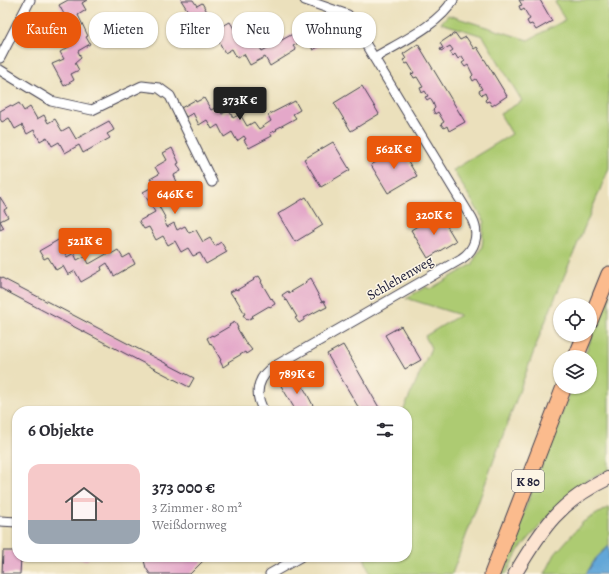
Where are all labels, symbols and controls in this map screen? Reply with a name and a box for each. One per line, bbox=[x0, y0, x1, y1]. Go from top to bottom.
chip: Kaufen bbox=[12, 12, 81, 48]
chip: Mieten bbox=[89, 12, 158, 48]
chip: Filter bbox=[166, 12, 224, 48]
chip: Neu bbox=[232, 12, 284, 48]
chip: Wohnung bbox=[292, 12, 376, 48]
pin: 373K € bbox=[207, 87, 273, 121]
text: 373K € bbox=[223, 91, 258, 108]
pin: 562K € bbox=[361, 136, 427, 170]
text: 562K € bbox=[376, 140, 412, 157]
pin: 646K € bbox=[142, 181, 208, 215]
text: 646K € bbox=[157, 185, 193, 202]
pin: 320K € bbox=[401, 202, 467, 236]
text: 320K € bbox=[416, 206, 452, 223]
pin: 521K € bbox=[52, 228, 118, 262]
text: 521K € bbox=[68, 232, 102, 249]
street label: Schlehenweg bbox=[363, 251, 437, 305]
map controls bbox=[553, 298, 597, 394]
button: locate bbox=[553, 298, 597, 342]
button: layers bbox=[553, 350, 597, 394]
pin: 789K € bbox=[264, 361, 330, 395]
text: 789K € bbox=[279, 365, 315, 382]
text: 6 Objekte bbox=[28, 419, 94, 442]
icon: filters bbox=[374, 419, 396, 441]
road number: K 80 bbox=[512, 470, 544, 492]
text: 373 000 € bbox=[152, 476, 215, 499]
icon: home bbox=[60, 480, 108, 528]
text: 3 Zimmer · 80 m² bbox=[152, 499, 242, 516]
text: Weißdornweg bbox=[152, 516, 227, 533]

